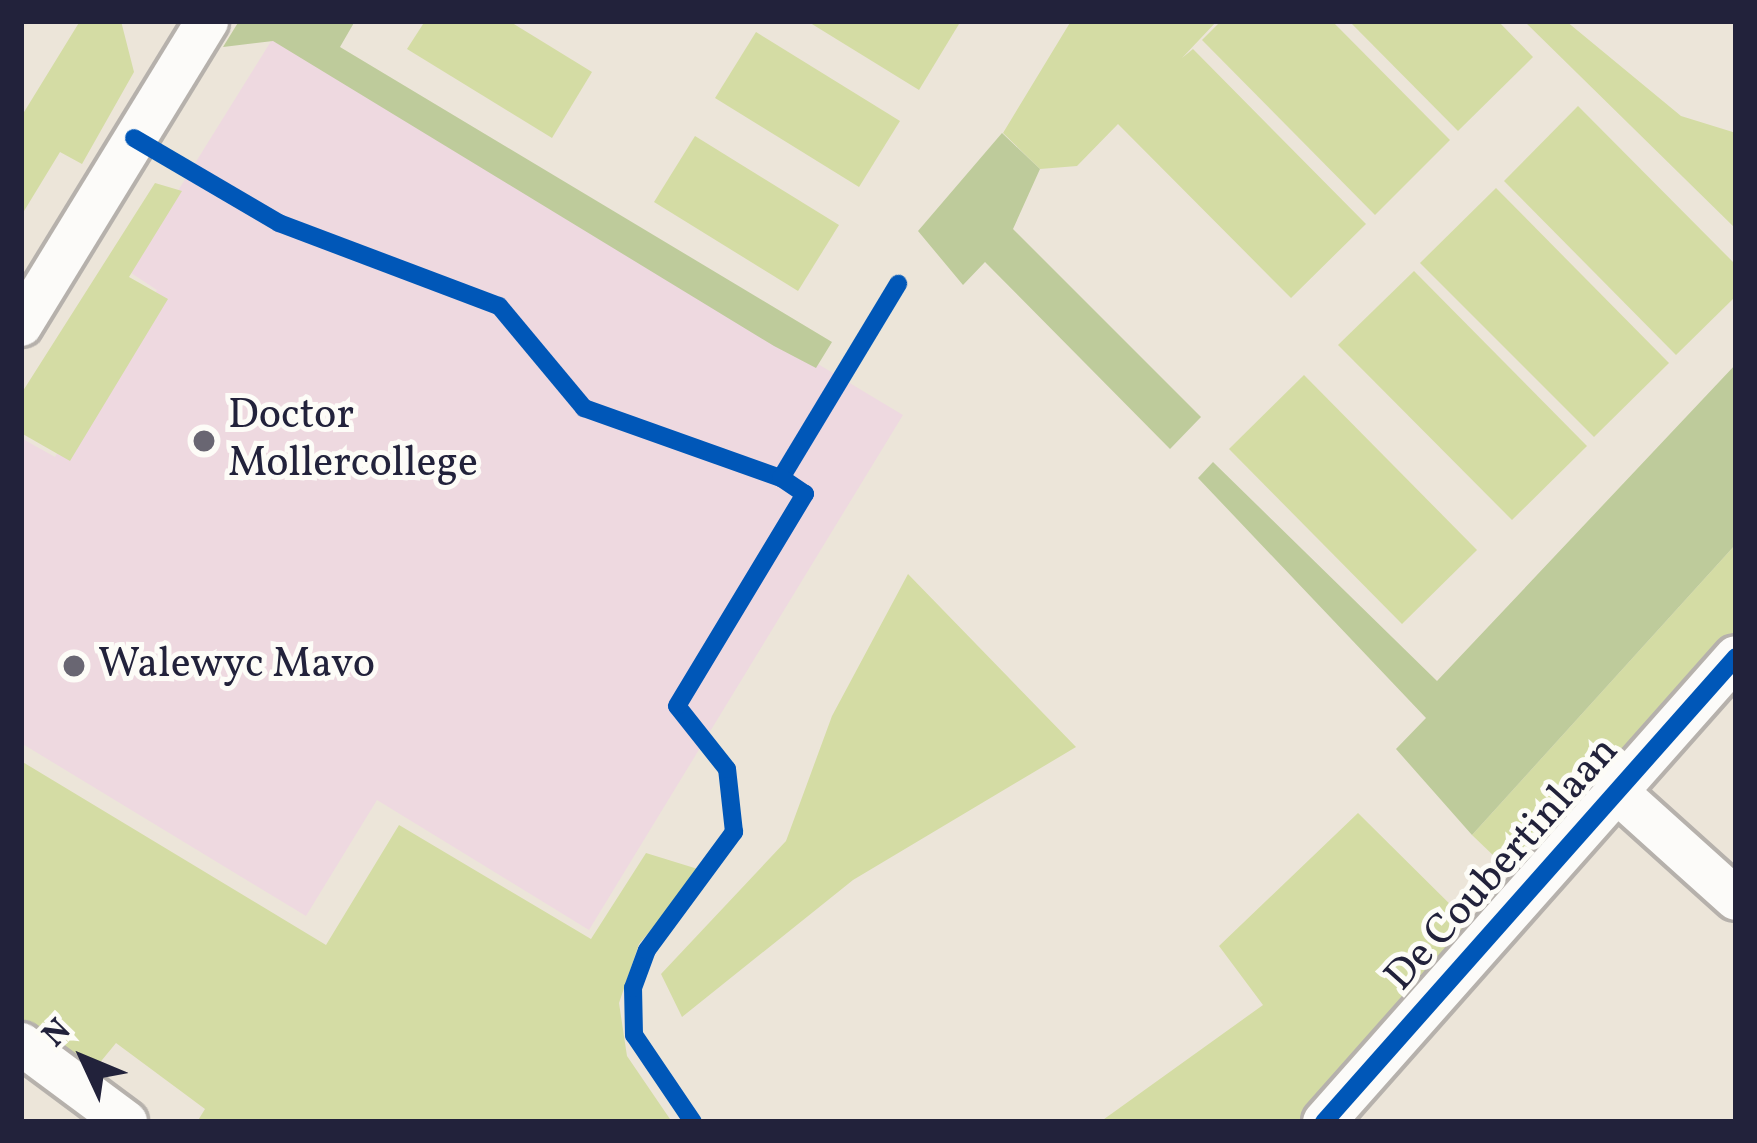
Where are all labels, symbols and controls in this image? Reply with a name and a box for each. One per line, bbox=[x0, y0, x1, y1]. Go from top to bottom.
place label: Doctor Mollercollege bbox=[228, 392, 478, 490]
marker: Doctor Mollercollege bbox=[191, 428, 217, 454]
place label: Walewyc Mavo bbox=[98, 641, 375, 691]
marker: Walewyc Mavo bbox=[61, 653, 87, 679]
street label: De Coubertinlaan bbox=[1376, 727, 1630, 1003]
north arrow bbox=[24, 999, 144, 1119]
text: N bbox=[33, 1009, 83, 1059]

